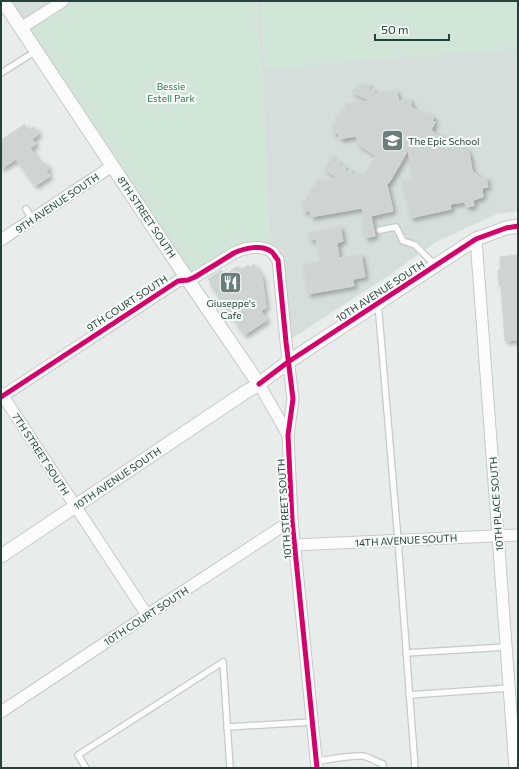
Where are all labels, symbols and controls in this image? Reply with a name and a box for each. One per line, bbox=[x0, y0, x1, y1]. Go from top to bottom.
scale bar bbox=[375, 16, 449, 42]
text: 50 m bbox=[381, 22, 409, 36]
park label: Bessie Estell Park bbox=[147, 80, 195, 104]
school or university icon: The Epic School bbox=[379, 128, 405, 154]
place label: The Epic School bbox=[408, 135, 480, 147]
street label: 9TH AVENUE SOUTH bbox=[13, 170, 101, 236]
street label: 8TH STREET SOUTH bbox=[115, 174, 179, 260]
street label: 10TH AVENUE SOUTH bbox=[333, 258, 427, 324]
restaurant icon: Giuseppe's Cafe bbox=[218, 270, 244, 296]
street label: 9TH COURT SOUTH bbox=[84, 272, 170, 334]
place label: Giuseppe's Cafe bbox=[207, 297, 256, 321]
street label: 7TH STREET SOUTH bbox=[10, 411, 72, 497]
street label: 10TH AVENUE SOUTH bbox=[71, 444, 163, 512]
street label: 10TH PLACE SOUTH bbox=[487, 456, 505, 552]
street label: 10TH STREET SOUTH bbox=[275, 458, 293, 560]
street label: 14TH AVENUE SOUTH bbox=[354, 531, 458, 549]
street label: 10TH COURT SOUTH bbox=[101, 584, 191, 648]

